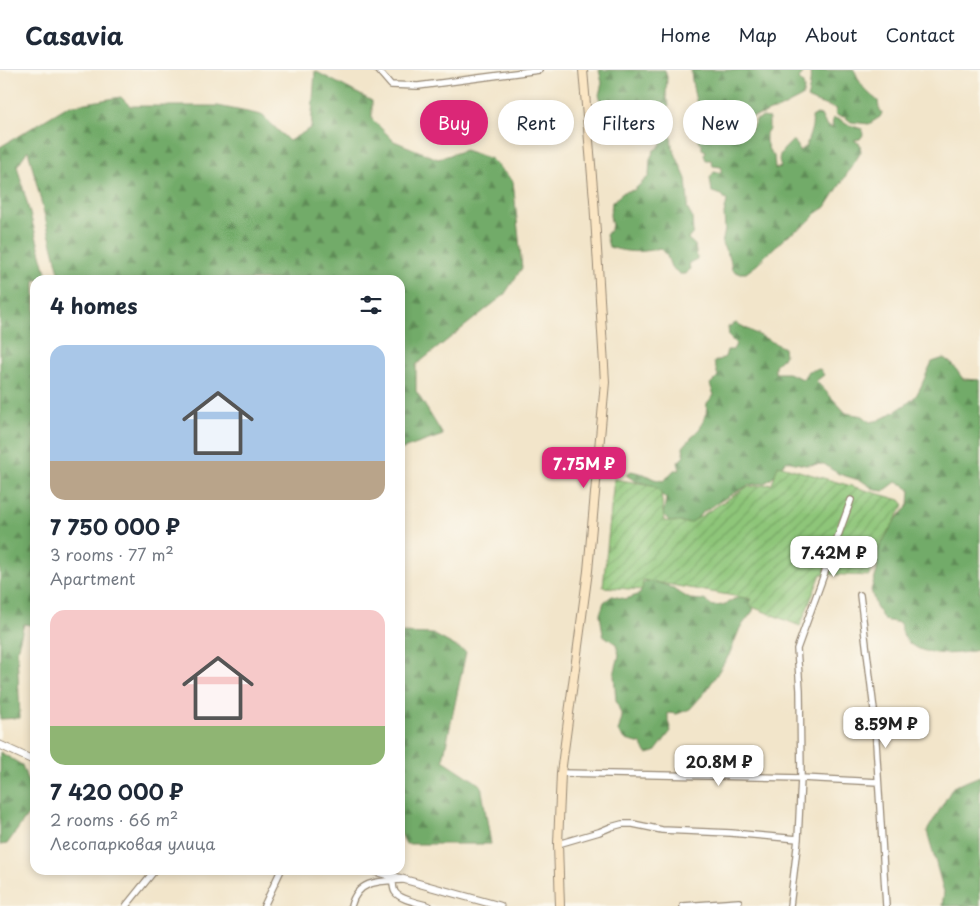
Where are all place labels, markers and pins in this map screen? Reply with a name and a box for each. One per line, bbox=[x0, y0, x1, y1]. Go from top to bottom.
pin: 7.75M ₽ bbox=[538, 446, 630, 489]
pin: 7.42M ₽ bbox=[788, 536, 880, 578]
pin: 8.59M ₽ bbox=[840, 706, 932, 749]
pin: 20.8M ₽ bbox=[673, 744, 765, 787]

